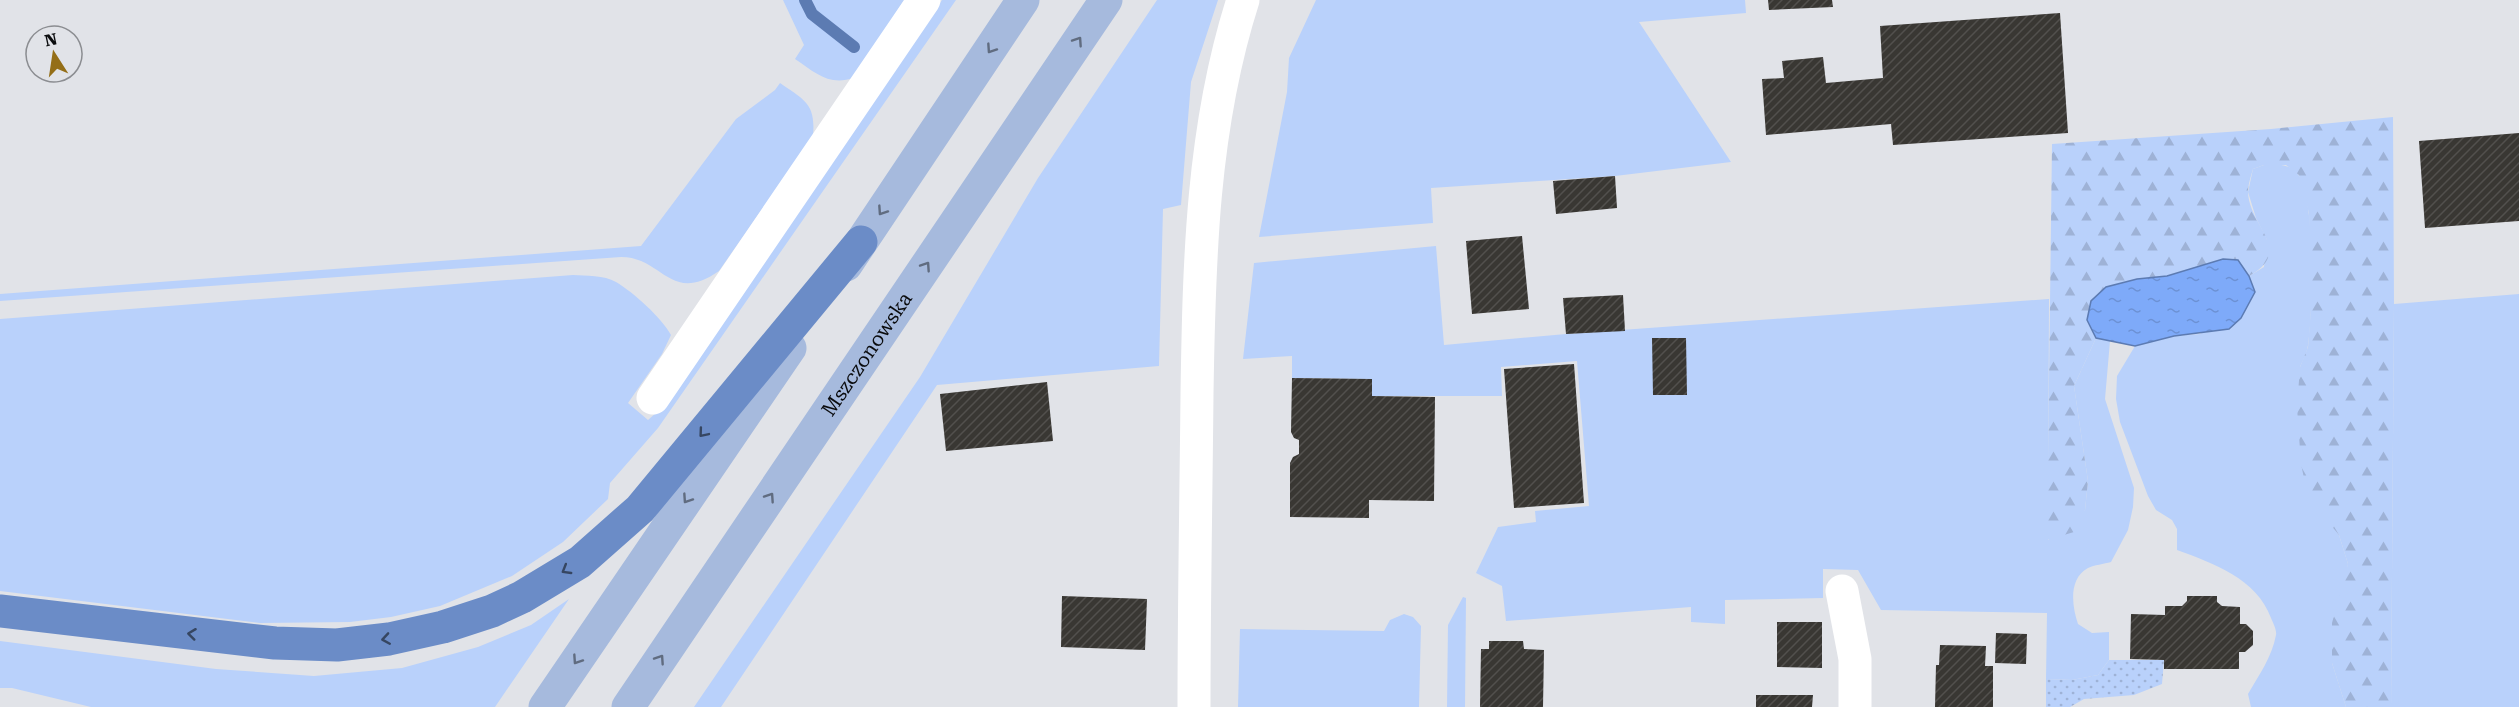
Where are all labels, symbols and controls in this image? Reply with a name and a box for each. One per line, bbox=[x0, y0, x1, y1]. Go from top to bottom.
north arrow bbox=[24, 24, 84, 84]
text: N bbox=[43, 29, 59, 50]
one-way arrow bbox=[1071, 37, 1082, 48]
one-way arrow bbox=[987, 42, 998, 53]
one-way arrow bbox=[879, 204, 890, 215]
one-way arrow bbox=[919, 262, 930, 273]
street label: Mszczonowska bbox=[816, 287, 917, 421]
one-way arrow bbox=[700, 426, 711, 437]
one-way arrow bbox=[683, 492, 694, 503]
one-way arrow bbox=[763, 493, 774, 504]
one-way arrow bbox=[562, 562, 572, 574]
one-way arrow bbox=[187, 628, 196, 640]
one-way arrow bbox=[381, 633, 391, 645]
one-way arrow bbox=[573, 653, 584, 664]
one-way arrow bbox=[653, 654, 664, 665]

